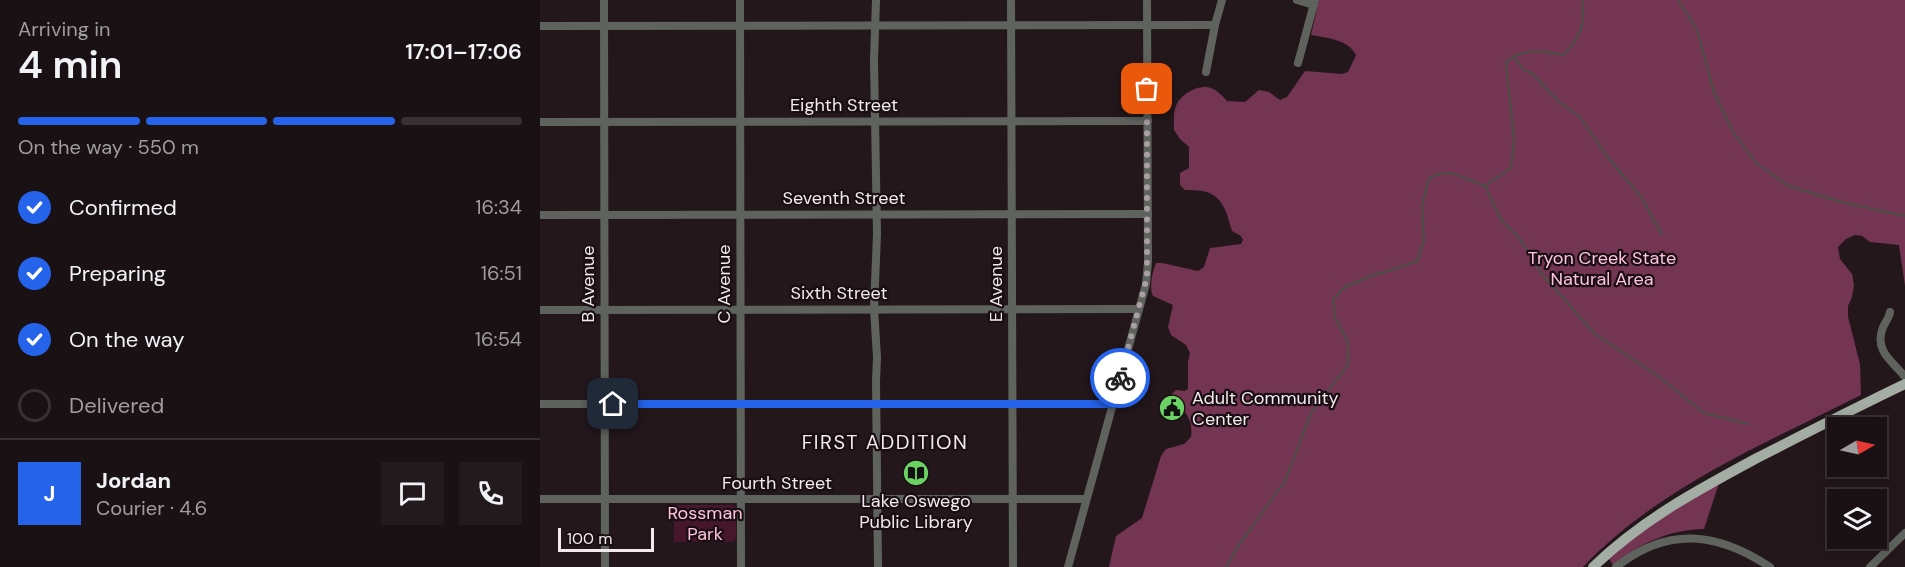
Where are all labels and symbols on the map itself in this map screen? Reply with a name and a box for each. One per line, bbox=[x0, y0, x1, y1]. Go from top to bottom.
pin bbox=[1121, 63, 1172, 114]
street label: Eighth Street bbox=[790, 93, 898, 117]
street label: Seventh Street bbox=[782, 186, 906, 210]
street label: C Avenue bbox=[712, 245, 736, 323]
street label: B Avenue bbox=[576, 246, 600, 322]
street label: E Avenue bbox=[984, 246, 1008, 322]
park label: Tryon Creek State Natural Area bbox=[1528, 246, 1676, 291]
street label: Sixth Street bbox=[791, 281, 887, 305]
courier bbox=[1090, 348, 1150, 408]
pin bbox=[587, 378, 638, 429]
place label: Adult Community Center bbox=[1192, 386, 1339, 431]
public building icon: Adult Community Center bbox=[1157, 393, 1187, 423]
north arrow bbox=[1827, 417, 1887, 477]
district label: FIRST ADDITION bbox=[802, 429, 968, 455]
library icon: Lake Oswego Public Library bbox=[901, 458, 931, 488]
street label: Fourth Street bbox=[722, 471, 832, 495]
place label: Lake Oswego Public Library bbox=[859, 489, 973, 534]
park label: Rossman Park bbox=[667, 501, 743, 546]
scale bar bbox=[558, 525, 654, 552]

